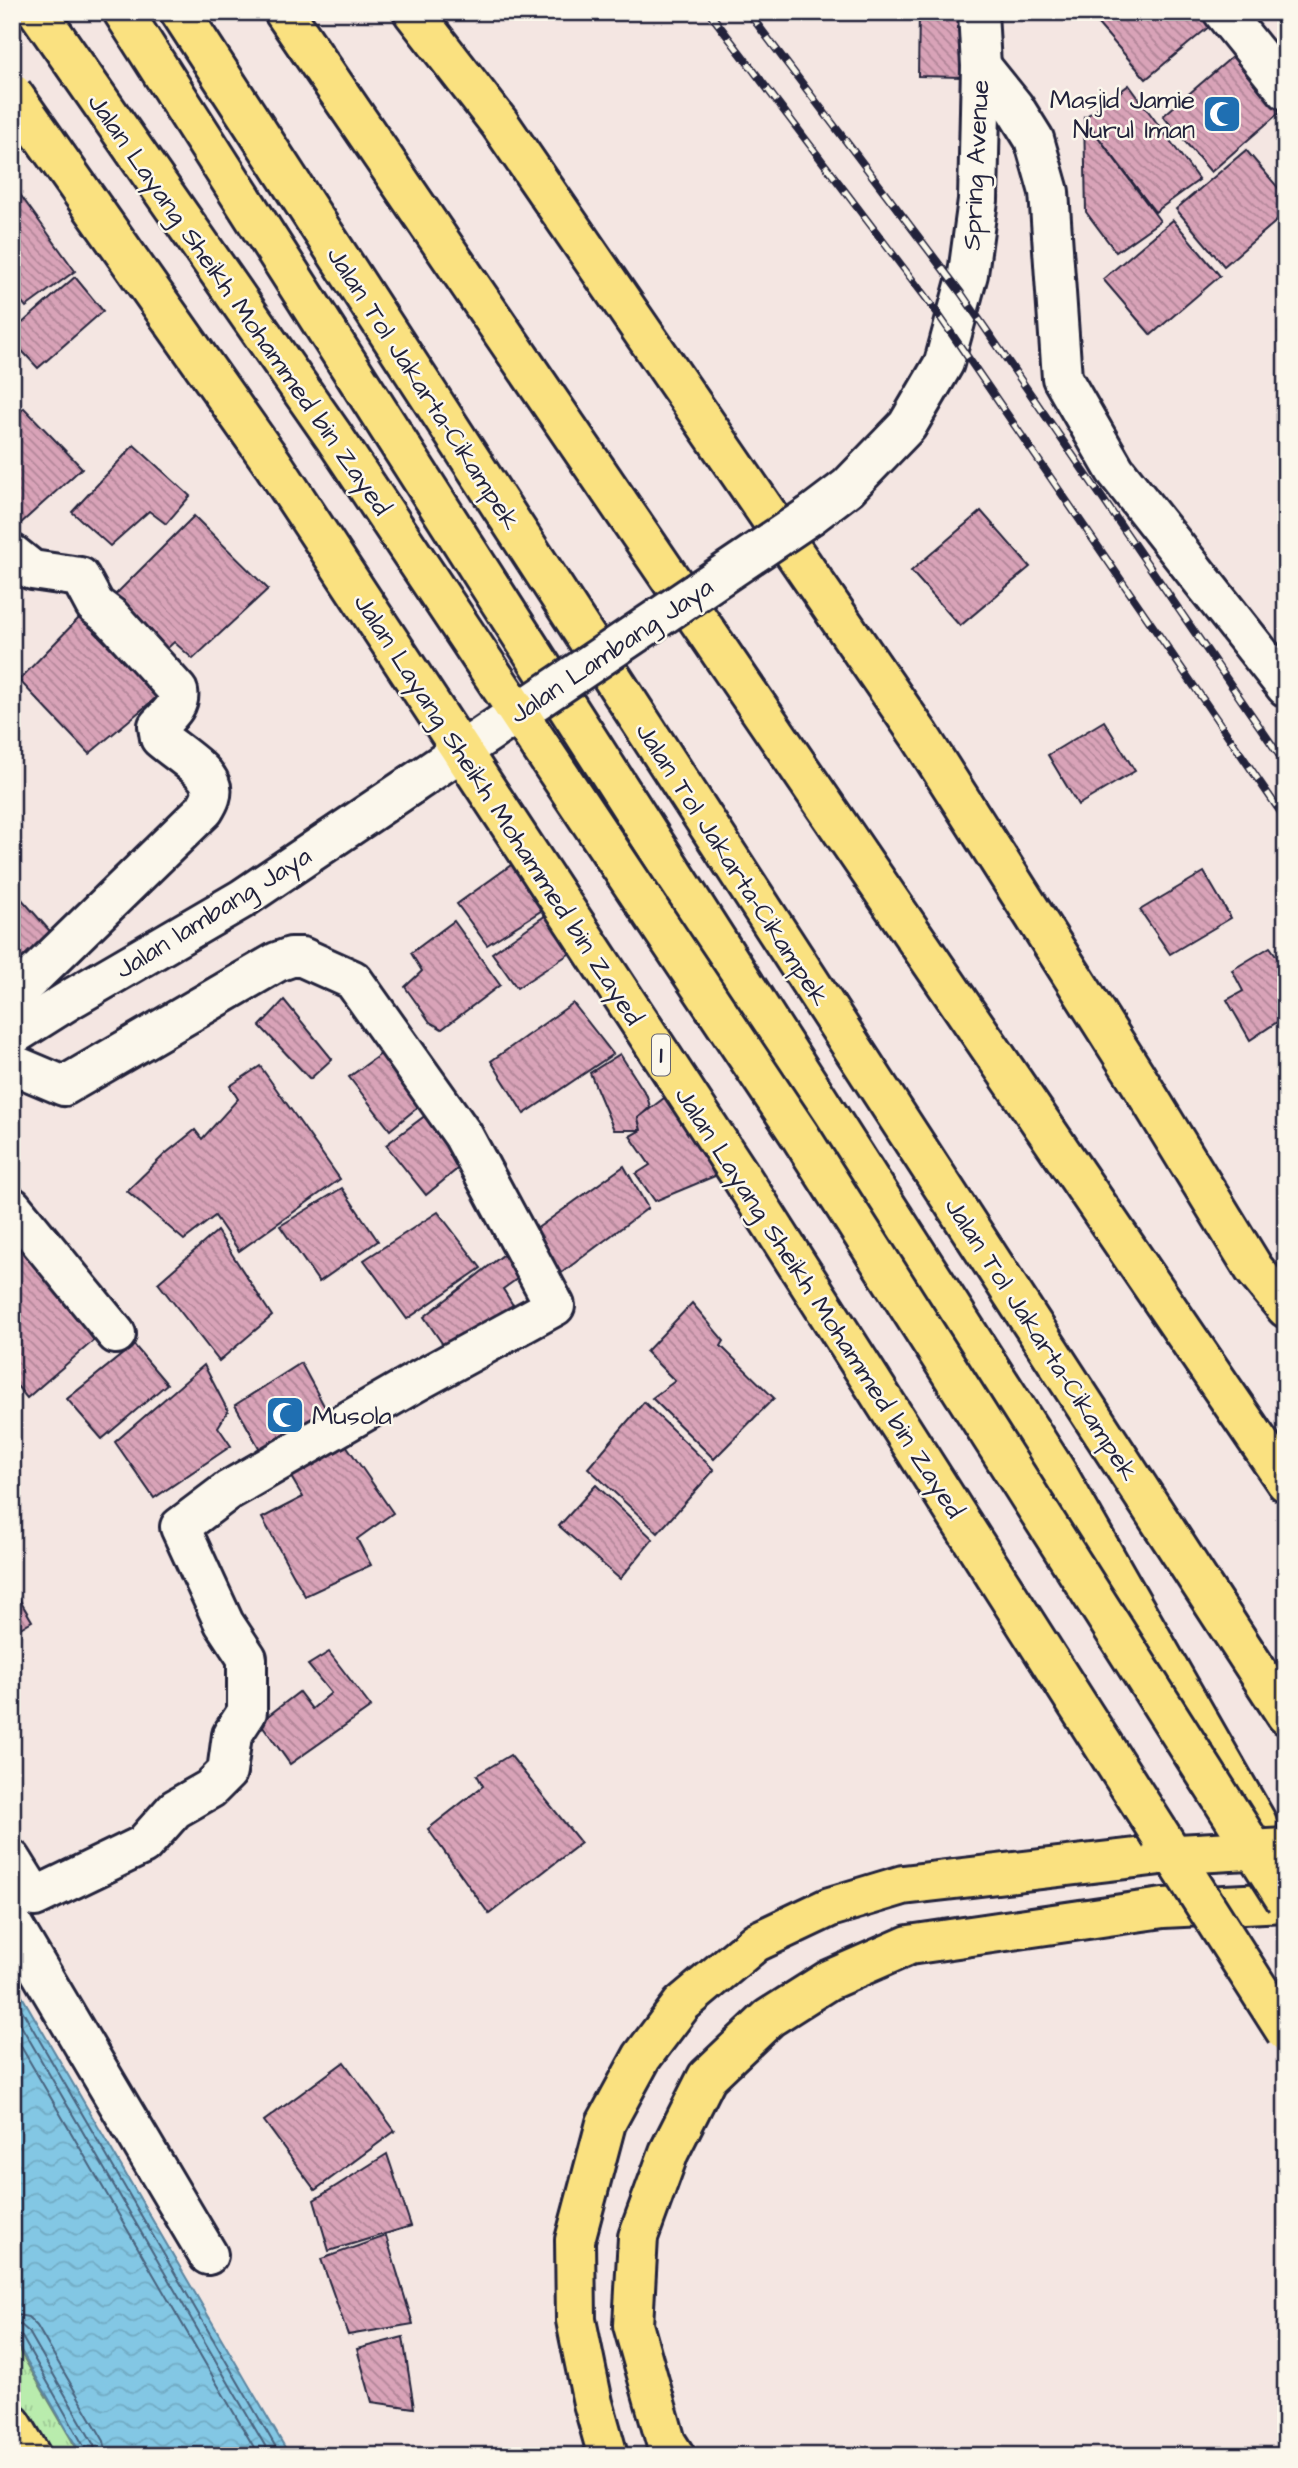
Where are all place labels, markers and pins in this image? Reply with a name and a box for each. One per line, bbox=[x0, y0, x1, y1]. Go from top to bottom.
place label: Masjid Jamie Nurul Iman bbox=[1050, 82, 1195, 148]
mosque icon: Masjid Jamie Nurul Iman bbox=[1201, 93, 1243, 135]
mosque icon: Musola bbox=[264, 1394, 306, 1436]
place label: Musola bbox=[312, 1398, 392, 1434]

